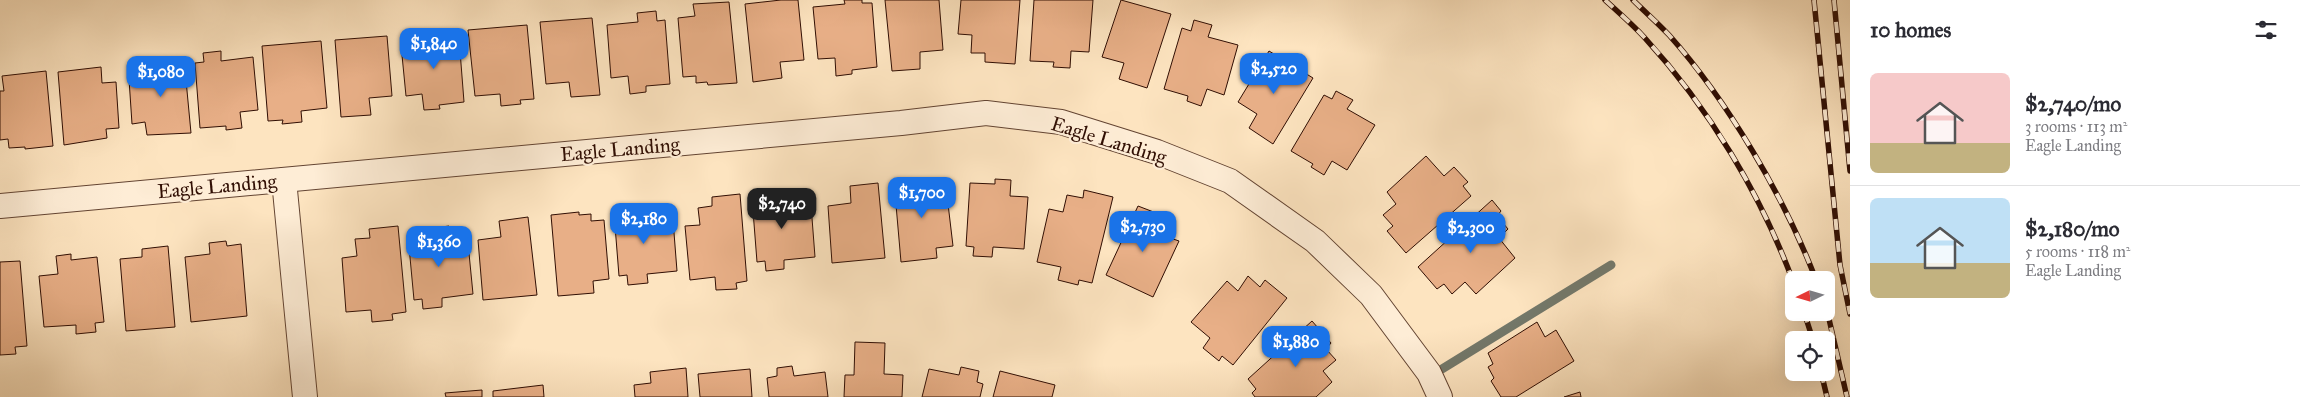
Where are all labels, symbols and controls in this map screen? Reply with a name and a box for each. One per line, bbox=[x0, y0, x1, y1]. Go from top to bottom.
icon: filters bbox=[2252, 16, 2280, 44]
text: 10 homes bbox=[1870, 17, 1951, 43]
pin: $1,840 bbox=[393, 28, 475, 70]
text: $1,840 bbox=[411, 34, 457, 53]
pin: $2,520 bbox=[1233, 52, 1315, 95]
pin: $1,080 bbox=[120, 56, 202, 98]
text: $2,520 bbox=[1251, 59, 1297, 78]
text: $1,080 bbox=[137, 62, 185, 81]
text: $2,740/mo bbox=[2025, 91, 2121, 117]
icon: home bbox=[1910, 93, 1970, 153]
street label: Eagle Landing bbox=[1048, 111, 1170, 170]
text: 3 rooms · 113 m² bbox=[2025, 117, 2127, 136]
street label: Eagle Landing bbox=[559, 132, 681, 167]
text: Eagle Landing bbox=[2025, 136, 2121, 155]
street label: Eagle Landing bbox=[156, 169, 278, 204]
pin: $1,700 bbox=[881, 176, 963, 219]
text: $1,700 bbox=[899, 183, 945, 202]
pin: $2,740 bbox=[741, 188, 823, 230]
text: $2,740 bbox=[758, 194, 806, 213]
pin: $2,180 bbox=[603, 202, 685, 245]
text: $2,180 bbox=[621, 209, 667, 228]
pin: $2,730 bbox=[1102, 210, 1184, 253]
pin: $2,300 bbox=[1430, 212, 1512, 254]
text: $2,180/mo bbox=[2025, 216, 2119, 242]
text: $2,730 bbox=[1120, 217, 1166, 236]
text: $2,300 bbox=[1448, 218, 1494, 237]
icon: home bbox=[1910, 218, 1970, 278]
pin: $1,360 bbox=[398, 226, 480, 268]
text: $1,360 bbox=[417, 232, 461, 251]
text: 5 rooms · 118 m² bbox=[2025, 242, 2130, 261]
text: Eagle Landing bbox=[2025, 261, 2121, 280]
north arrow bbox=[1785, 271, 1835, 321]
map controls bbox=[1785, 271, 1835, 381]
pin: $1,880 bbox=[1255, 326, 1337, 368]
button: locate bbox=[1785, 331, 1835, 381]
text: $1,880 bbox=[1273, 332, 1319, 351]

